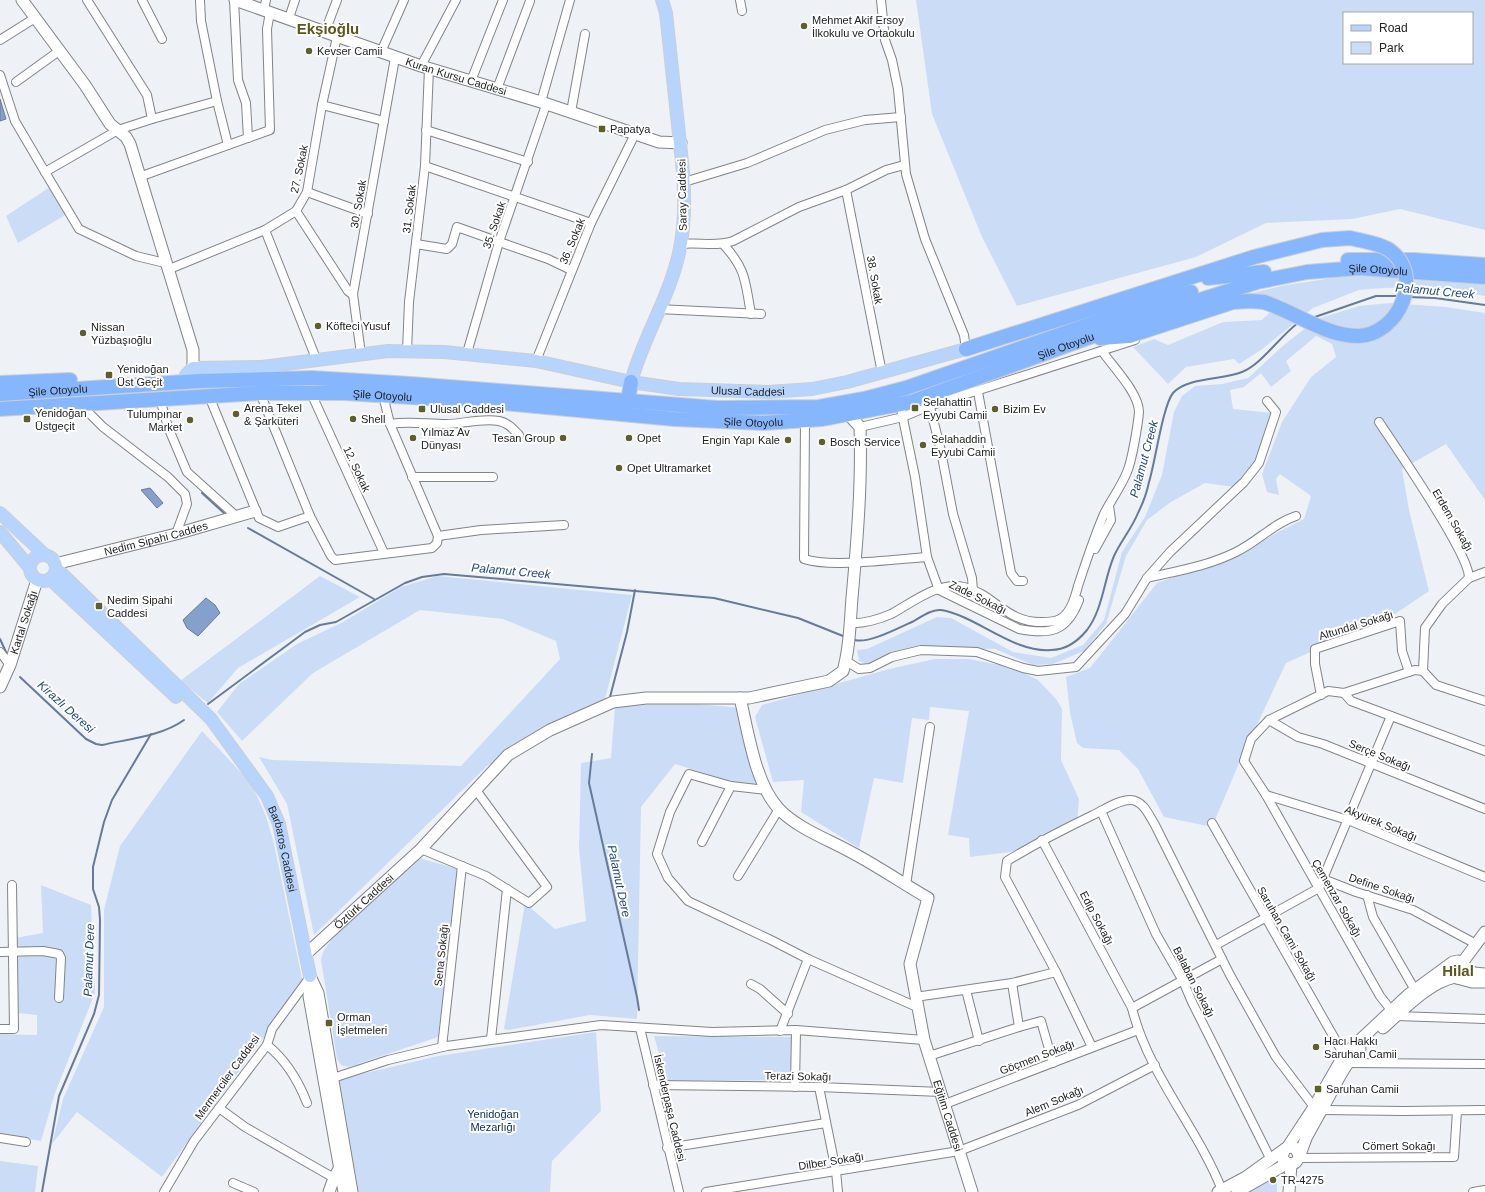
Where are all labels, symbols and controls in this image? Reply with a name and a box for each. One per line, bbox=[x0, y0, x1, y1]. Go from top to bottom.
legend bbox=[1343, 12, 1473, 64]
place label: Mehmet Akif Ersoy İlkokulu ve Ortaokulu bbox=[812, 14, 915, 39]
district label: Ekşioğlu bbox=[297, 20, 359, 37]
marker: Mehmet Akif Ersoy İlkokulu ve Ortaokulu bbox=[799, 21, 809, 31]
text: Road bbox=[1379, 21, 1408, 35]
text: Park bbox=[1379, 41, 1405, 55]
place label: Kevser Camii bbox=[317, 45, 382, 57]
marker: Kevser Camii bbox=[304, 46, 314, 56]
street label: Kuran Kursu Caddesi bbox=[404, 55, 508, 97]
place label: Papatya bbox=[610, 123, 651, 135]
marker: Papatya bbox=[597, 124, 607, 134]
street label: 27. Sokak bbox=[288, 143, 310, 194]
street label: Saray Caddesi bbox=[675, 159, 689, 231]
street label: 30. Sokak bbox=[348, 178, 368, 229]
street label: 31. Sokak bbox=[400, 183, 418, 234]
street label: 35. Sokak bbox=[480, 199, 508, 250]
street label: 36. Sokak bbox=[557, 216, 587, 266]
street label: 38. Sokak bbox=[865, 255, 885, 306]
street label: Şile Otoyolu bbox=[1348, 262, 1408, 277]
water label: Palamut Creek bbox=[1395, 281, 1476, 302]
place label: Köfteci Yusuf bbox=[326, 320, 391, 332]
place label: Nissan Yüzbaşıoğlu bbox=[91, 321, 152, 346]
marker: Köfteci Yusuf bbox=[313, 321, 323, 331]
marker: Nissan Yüzbaşıoğlu bbox=[78, 328, 88, 338]
street label: Şile Otoyolu bbox=[1036, 330, 1096, 362]
place label: Yenidoğan Üst Geçit bbox=[117, 363, 169, 388]
marker: Yenidoğan Üst Geçit bbox=[104, 370, 114, 380]
street label: Şile Otoyolu bbox=[28, 382, 88, 398]
street label: Ulusal Caddesi bbox=[711, 384, 785, 398]
street label: Şile Otoyolu bbox=[352, 388, 412, 403]
place label: Selahattin Eyyubi Camii bbox=[923, 396, 987, 421]
place label: Arena Tekel & Şarküteri bbox=[244, 402, 302, 427]
place label: Ulusal Caddesi bbox=[430, 403, 504, 415]
marker: Selahattin Eyyubi Camii bbox=[910, 403, 920, 413]
place label: Bizim Ev bbox=[1003, 403, 1046, 415]
marker: Ulusal Caddesi bbox=[417, 404, 427, 414]
marker: Bizim Ev bbox=[990, 404, 1000, 414]
place label: Yenidoğan Üstgeçit bbox=[35, 407, 87, 432]
place label: Tulumpınar Market bbox=[127, 408, 182, 433]
marker: Arena Tekel & Şarküteri bbox=[231, 409, 241, 419]
place label: Shell bbox=[361, 413, 385, 425]
marker: Yenidoğan Üstgeçit bbox=[22, 414, 32, 424]
marker: Shell bbox=[348, 414, 358, 424]
marker: Tulumpınar Market bbox=[185, 415, 195, 425]
street label: Şile Otoyolu bbox=[723, 415, 783, 429]
water label: Palamut Creek bbox=[1127, 418, 1161, 499]
place label: Yılmaz Av Dünyası bbox=[421, 426, 470, 451]
place label: Tesan Group bbox=[492, 432, 555, 444]
place label: Opet bbox=[637, 432, 661, 444]
marker: Yılmaz Av Dünyası bbox=[408, 433, 418, 443]
marker: Tesan Group bbox=[558, 433, 568, 443]
marker: Opet bbox=[624, 433, 634, 443]
place label: Selahaddin Eyyubi Camii bbox=[931, 433, 995, 458]
place label: Engin Yapı Kale bbox=[702, 434, 780, 446]
marker: Engin Yapı Kale bbox=[783, 435, 793, 445]
place label: Bosch Service bbox=[830, 436, 900, 448]
marker: Bosch Service bbox=[817, 437, 827, 447]
marker: Selahaddin Eyyubi Camii bbox=[918, 440, 928, 450]
street label: 12. Sokak bbox=[341, 444, 373, 494]
place label: Opet Ultramarket bbox=[627, 462, 711, 474]
marker: Opet Ultramarket bbox=[614, 463, 624, 473]
street label: Erdem Sokağı bbox=[1430, 487, 1476, 553]
street label: Nedim Sipahi Caddes bbox=[103, 519, 209, 558]
water label: Palamut Creek bbox=[471, 561, 552, 582]
street label: Zade Sokağı bbox=[947, 578, 1009, 616]
street label: Kartal Sokağı bbox=[8, 589, 39, 656]
place label: Nedim Sipahi Caddesi bbox=[107, 594, 172, 619]
marker: Nedim Sipahi Caddesi bbox=[94, 601, 104, 611]
street label: Altundal Sokağı bbox=[1317, 608, 1395, 642]
water label: Kirazlı Deresi bbox=[35, 678, 97, 736]
street label: Serçe Sokağı bbox=[1347, 737, 1413, 773]
street label: Akyürek Sokağı bbox=[1343, 803, 1419, 843]
street label: Barbaros Caddesi bbox=[266, 804, 299, 893]
water label: Palamut Dere bbox=[605, 844, 634, 919]
street label: Çemenzar Sokağı bbox=[1310, 857, 1364, 939]
street label: Öztürk Caddesi bbox=[332, 871, 396, 931]
street label: Define Sokağı bbox=[1347, 871, 1417, 905]
street label: Saruhan Cami Sokağı bbox=[1255, 884, 1319, 984]
street label: Edip Sokağı bbox=[1078, 889, 1116, 947]
water label: Palamut Dere bbox=[81, 923, 97, 997]
street label: Sena Sokağı bbox=[432, 923, 450, 987]
street label: Balaban Sokağı bbox=[1171, 945, 1217, 1019]
district label: Hilal bbox=[1442, 962, 1474, 979]
place label: Orman İşletmeleri bbox=[337, 1011, 387, 1036]
marker: Orman İşletmeleri bbox=[324, 1018, 334, 1028]
street label: Mermerciler Caddesi bbox=[192, 1032, 262, 1122]
place label: Hacı Hakkı Saruhan Camii bbox=[1324, 1035, 1397, 1060]
street label: Göçmen Sokağı bbox=[998, 1037, 1076, 1077]
marker: Hacı Hakkı Saruhan Camii bbox=[1311, 1042, 1321, 1052]
street label: İskenderpaşa Caddesi bbox=[652, 1053, 688, 1163]
street label: Terazi Sokağı bbox=[765, 1069, 831, 1083]
street label: Eğitim Caddesi bbox=[931, 1079, 965, 1153]
street label: Alem Sokağı bbox=[1023, 1083, 1085, 1119]
place label: Saruhan Camii bbox=[1326, 1083, 1399, 1095]
marker: Saruhan Camii bbox=[1313, 1084, 1323, 1094]
park label: Yenidoğan Mezarlığı bbox=[467, 1108, 519, 1133]
street label: Cömert Sokağı bbox=[1362, 1140, 1436, 1152]
street label: Dilber Sokağı bbox=[797, 1150, 865, 1172]
place label: TR-4275 bbox=[1281, 1174, 1324, 1186]
marker: TR-4275 bbox=[1268, 1175, 1278, 1185]

